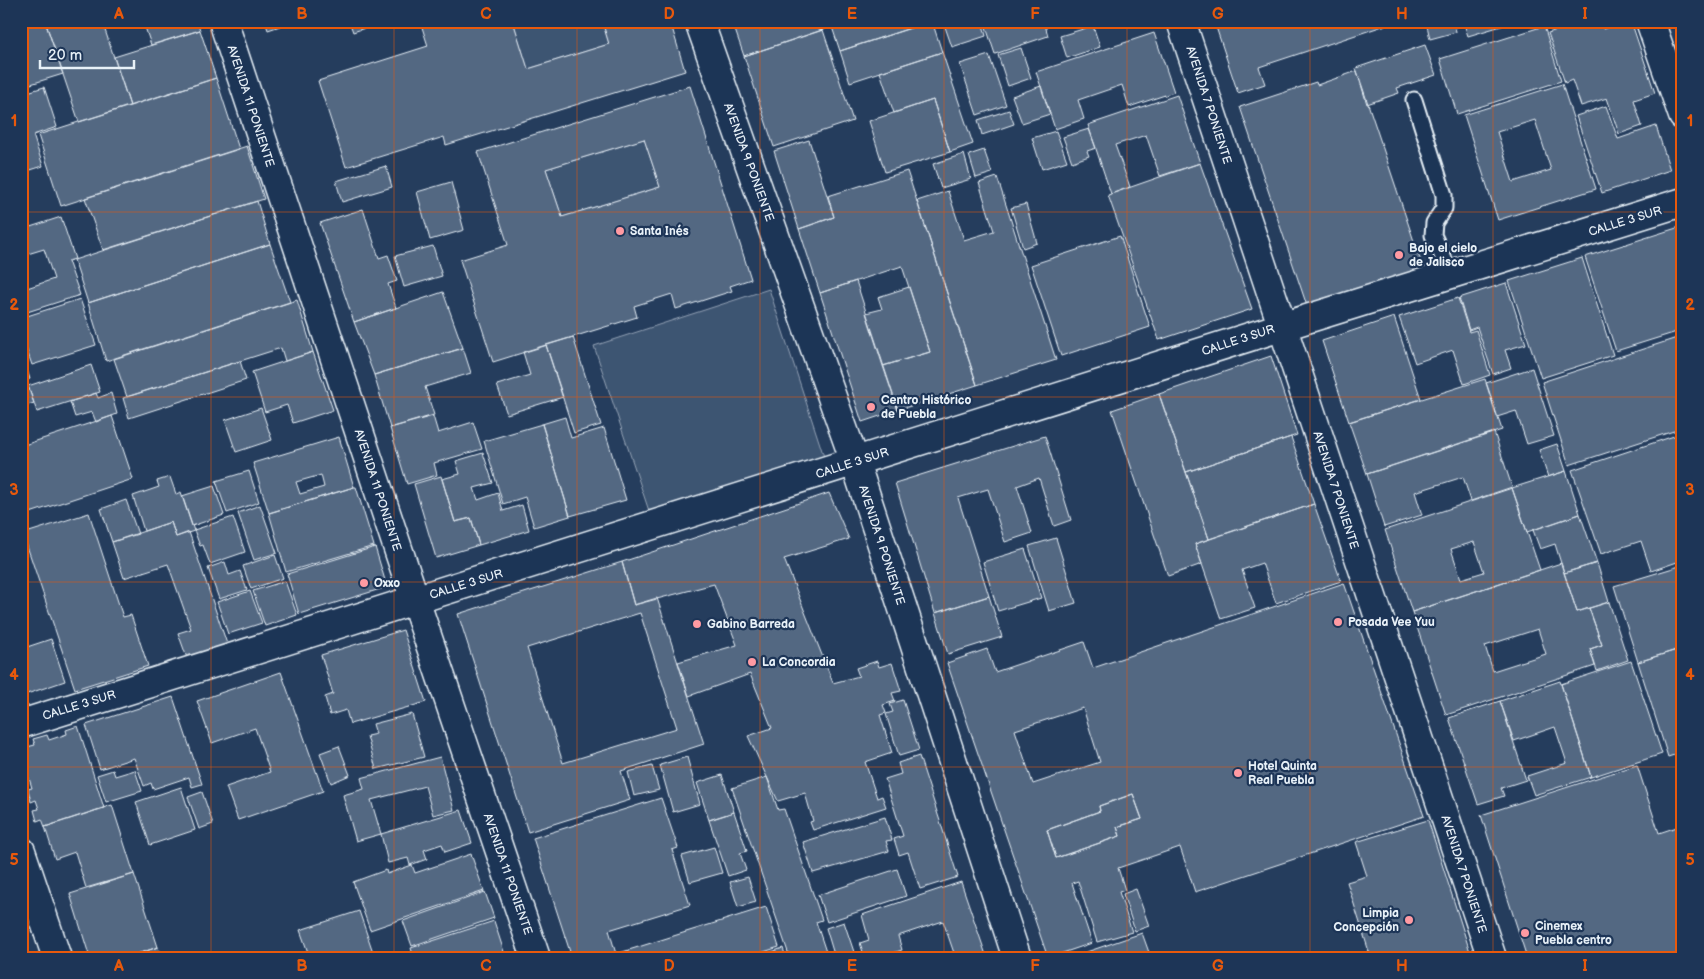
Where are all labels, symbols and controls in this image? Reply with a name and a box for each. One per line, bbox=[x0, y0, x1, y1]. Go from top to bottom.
text: A bbox=[113, 5, 124, 24]
text: B bbox=[296, 5, 308, 24]
text: C bbox=[480, 5, 492, 24]
text: D bbox=[663, 5, 675, 24]
text: E bbox=[847, 5, 857, 24]
text: F bbox=[1030, 5, 1040, 24]
text: G bbox=[1212, 5, 1224, 24]
text: H bbox=[1396, 5, 1408, 24]
text: I bbox=[1582, 5, 1588, 24]
scale bar bbox=[40, 38, 134, 70]
street label: AVENIDA 11 PONIENTE bbox=[224, 43, 277, 169]
street label: AVENIDA 7 PONIENTE bbox=[1182, 44, 1235, 166]
text: 20 m bbox=[48, 46, 82, 65]
street label: AVENIDA 9 PONIENTE bbox=[720, 101, 777, 224]
text: 1 bbox=[11, 112, 17, 131]
text: 1 bbox=[1687, 112, 1693, 131]
street label: CALLE 3 SUR bbox=[1587, 203, 1664, 240]
place label: Santa Inés bbox=[630, 224, 689, 239]
marker: Santa Inés bbox=[614, 225, 626, 237]
place label: Bajo el cielo de Jalisco bbox=[1409, 241, 1477, 270]
marker: Bajo el cielo de Jalisco bbox=[1393, 249, 1405, 261]
text: 2 bbox=[9, 296, 19, 315]
text: 2 bbox=[1685, 296, 1695, 315]
street label: CALLE 3 SUR bbox=[1200, 321, 1277, 359]
place label: Centro Histórico de Puebla bbox=[881, 393, 971, 422]
marker: Centro Histórico de Puebla bbox=[865, 401, 877, 413]
street label: AVENIDA 11 PONIENTE bbox=[351, 427, 404, 553]
street label: AVENIDA 7 PONIENTE bbox=[1309, 429, 1362, 551]
street label: CALLE 3 SUR bbox=[814, 444, 891, 482]
text: 3 bbox=[9, 481, 19, 500]
text: 3 bbox=[1685, 481, 1695, 500]
street label: AVENIDA 9 PONIENTE bbox=[855, 483, 908, 607]
street label: CALLE 3 SUR bbox=[428, 566, 505, 603]
place label: Oxxo bbox=[374, 576, 400, 591]
marker: Oxxo bbox=[358, 577, 370, 589]
place label: Posada Vee Yuu bbox=[1348, 615, 1435, 630]
marker: Posada Vee Yuu bbox=[1332, 616, 1344, 628]
place label: Gabino Barreda bbox=[707, 617, 795, 632]
marker: Gabino Barreda bbox=[691, 618, 703, 630]
place label: La Concordia bbox=[762, 655, 836, 670]
marker: La Concordia bbox=[746, 656, 758, 668]
text: 4 bbox=[9, 666, 19, 685]
text: 4 bbox=[1685, 666, 1695, 685]
street label: CALLE 3 SUR bbox=[41, 687, 118, 724]
place label: Hotel Quinta Real Puebla bbox=[1248, 759, 1317, 788]
marker: Hotel Quinta Real Puebla bbox=[1232, 767, 1244, 779]
street label: AVENIDA 11 PONIENTE bbox=[480, 812, 535, 937]
street label: AVENIDA 7 PONIENTE bbox=[1437, 813, 1490, 935]
text: 5 bbox=[9, 851, 19, 870]
text: 5 bbox=[1685, 851, 1695, 870]
place label: Limpia Concepción bbox=[1334, 906, 1399, 935]
marker: Limpia Concepción bbox=[1403, 914, 1415, 926]
place label: Cinemex Puebla centro bbox=[1535, 919, 1612, 948]
marker: Cinemex Puebla centro bbox=[1519, 927, 1531, 939]
text: A bbox=[113, 957, 124, 976]
text: B bbox=[296, 957, 308, 976]
text: C bbox=[480, 957, 492, 976]
text: D bbox=[663, 957, 675, 976]
text: E bbox=[847, 957, 857, 976]
text: F bbox=[1030, 957, 1040, 976]
text: G bbox=[1212, 957, 1224, 976]
text: H bbox=[1396, 957, 1408, 976]
text: I bbox=[1582, 957, 1588, 976]

